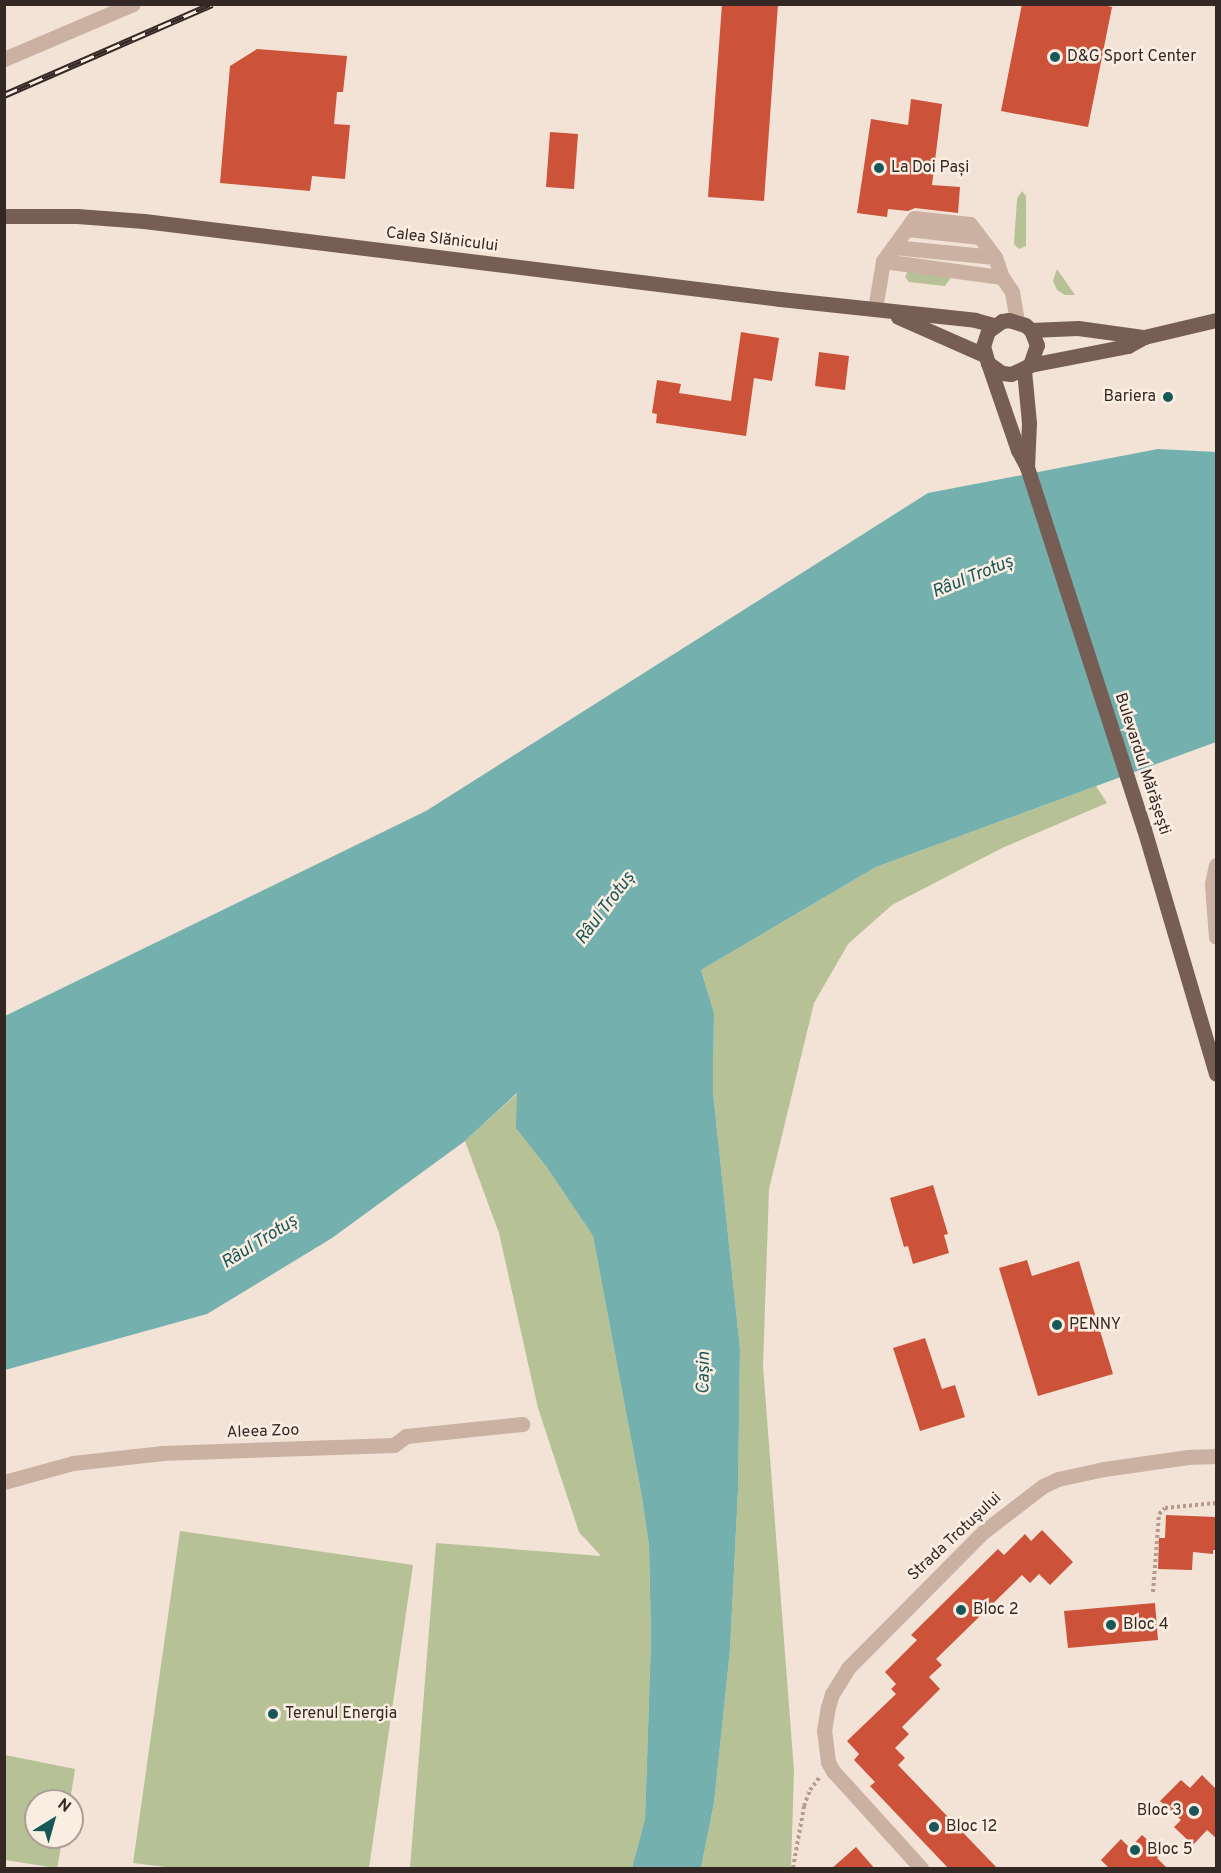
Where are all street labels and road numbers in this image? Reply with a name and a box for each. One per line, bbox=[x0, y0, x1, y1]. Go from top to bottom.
street label: Calea Slănicului bbox=[385, 224, 499, 256]
street label: Bulevardul Mărășești bbox=[1110, 691, 1174, 837]
street label: Aleea Zoo bbox=[226, 1421, 300, 1443]
street label: Strada Trotușului bbox=[904, 1489, 1006, 1585]

